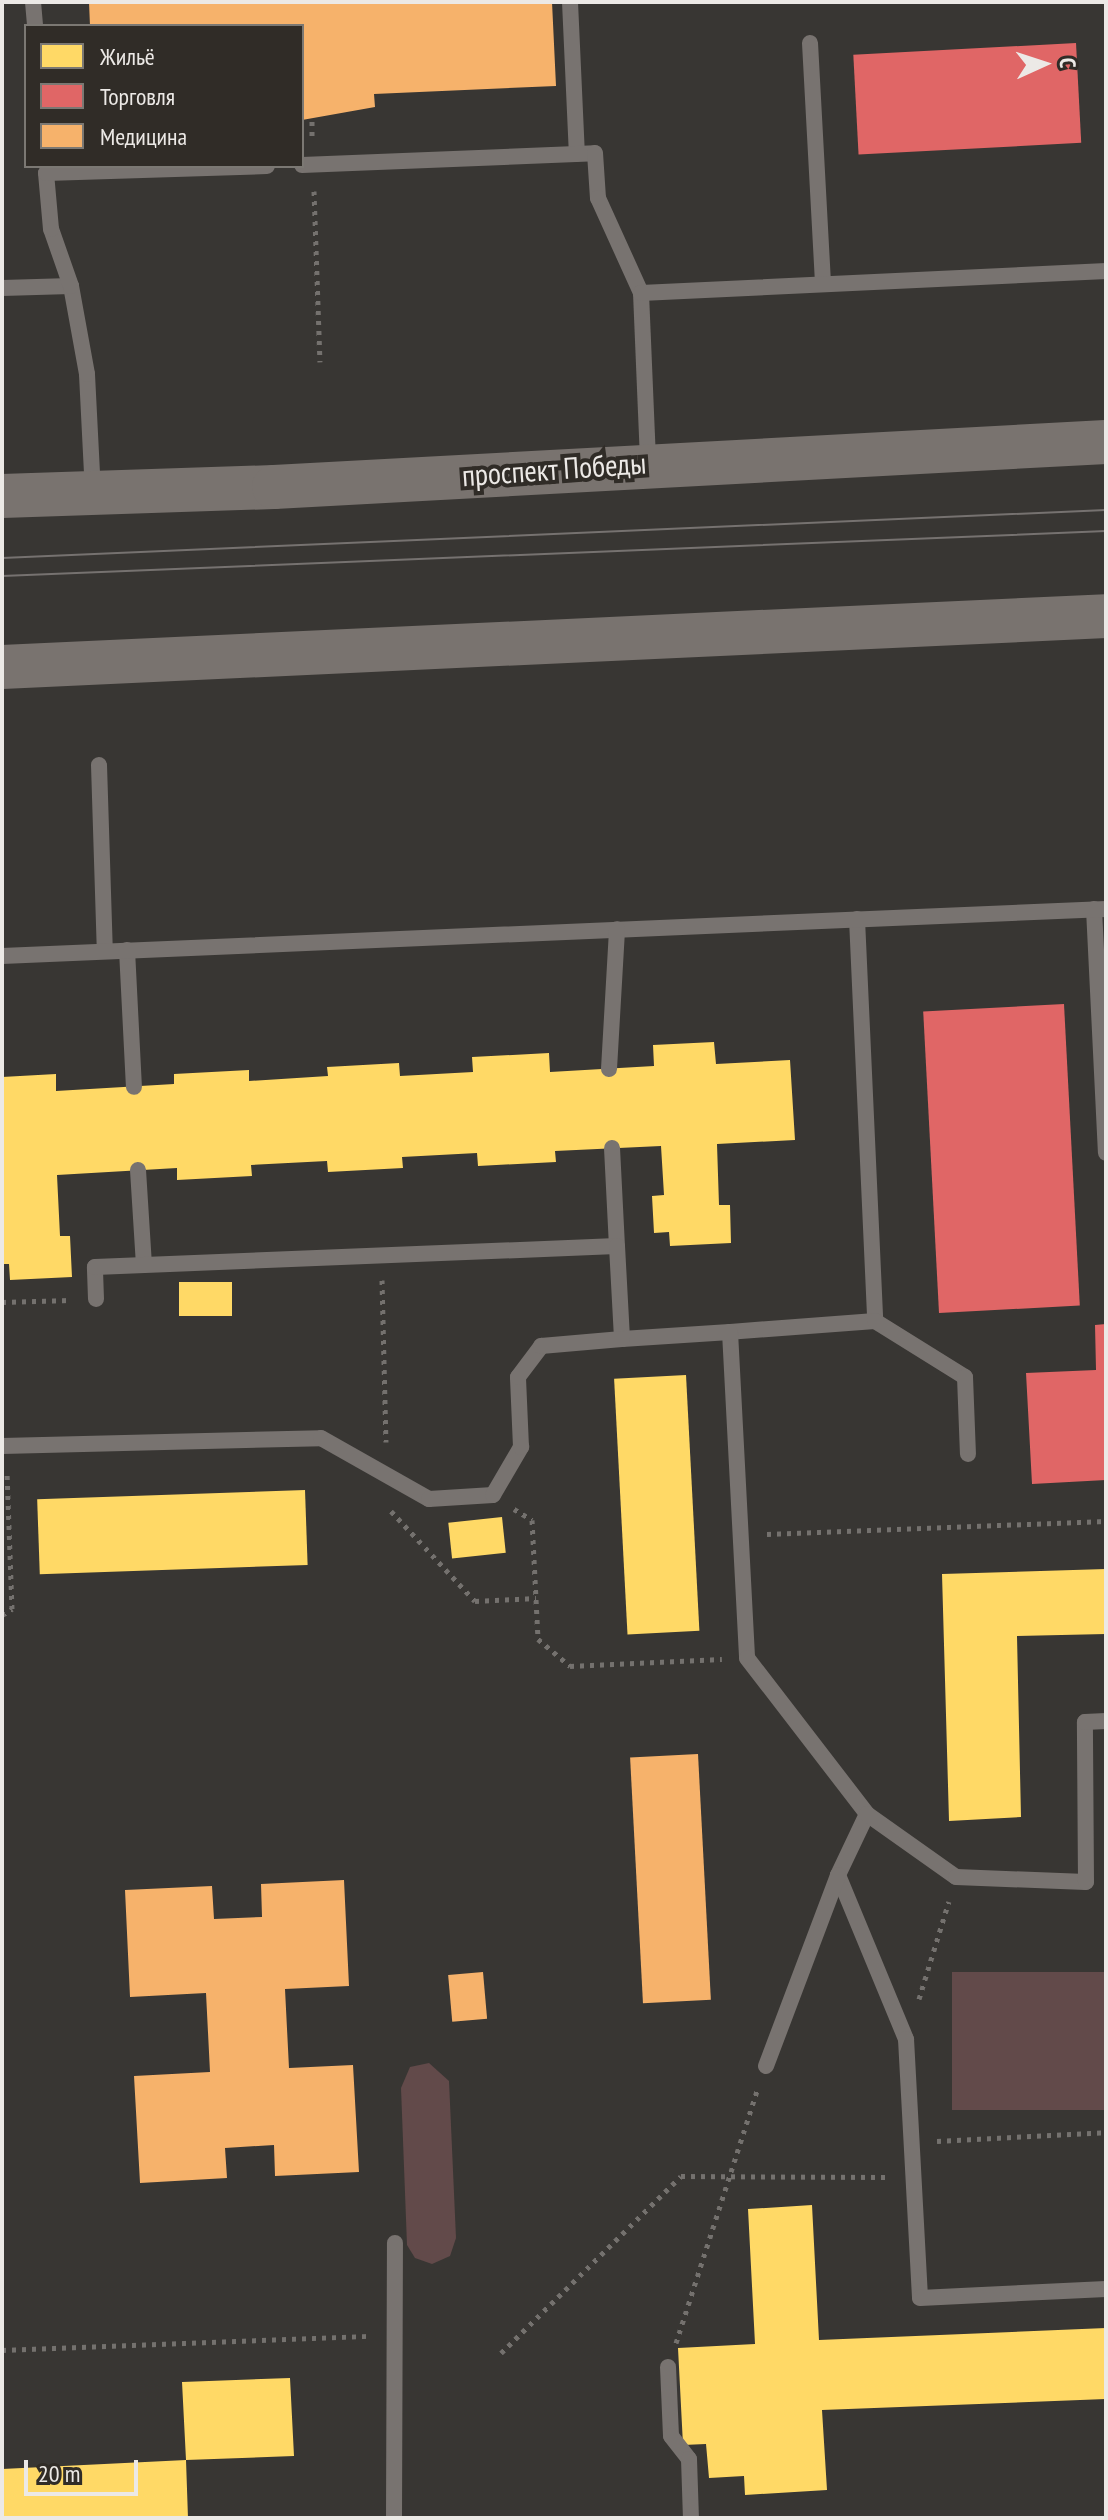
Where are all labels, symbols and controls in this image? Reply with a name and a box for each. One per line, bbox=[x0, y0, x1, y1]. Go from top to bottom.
legend bbox=[24, 24, 304, 168]
north arrow bbox=[1004, 24, 1084, 104]
text: Жильё bbox=[100, 41, 155, 72]
text: С bbox=[1054, 57, 1082, 69]
text: Торговля bbox=[100, 81, 175, 112]
text: Медицина bbox=[100, 121, 187, 152]
street label: проспект Победы bbox=[460, 445, 648, 493]
scale bar bbox=[28, 2444, 142, 2494]
text: 20 m bbox=[38, 2458, 80, 2489]

